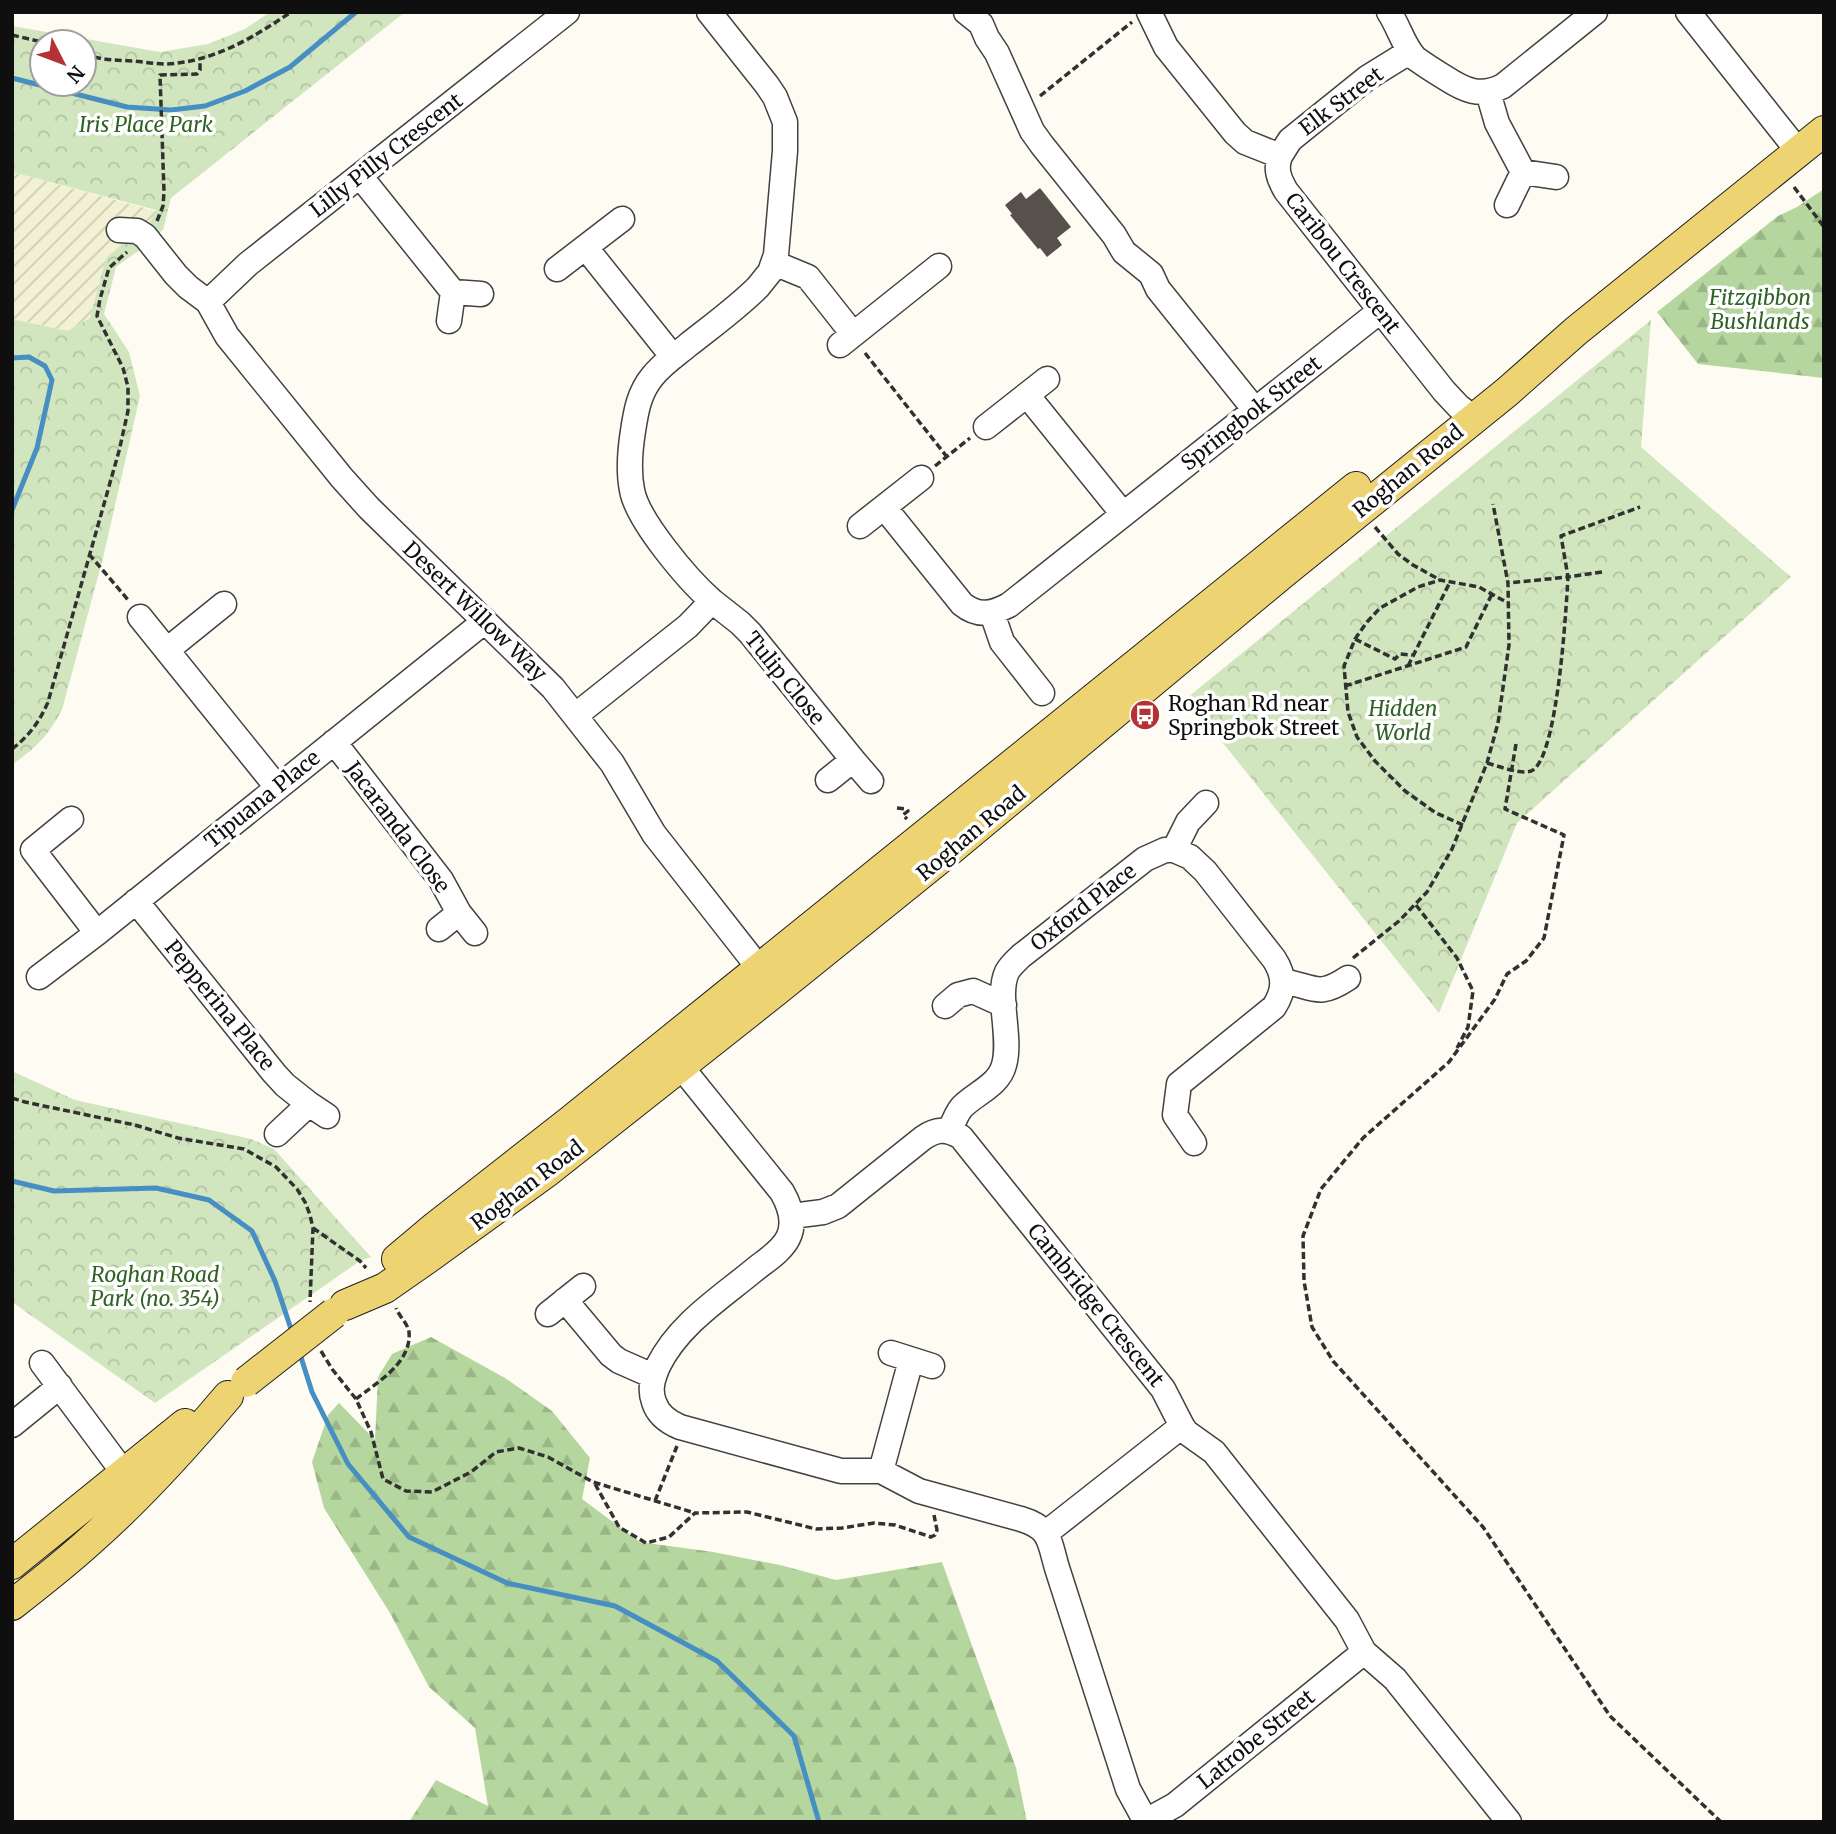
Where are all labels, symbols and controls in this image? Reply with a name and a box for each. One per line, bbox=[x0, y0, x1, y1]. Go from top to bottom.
north arrow bbox=[28, 28, 98, 98]
text: N bbox=[62, 61, 90, 88]
street label: Elk Street bbox=[1294, 61, 1388, 141]
street label: Lilly Pilly Crescent bbox=[304, 87, 468, 223]
park label: Iris Place Park bbox=[79, 111, 213, 138]
street label: Caribou Crescent bbox=[1279, 187, 1407, 339]
park label: Fitzgibbon Bushlands bbox=[1708, 284, 1811, 335]
street label: Springbok Street bbox=[1175, 350, 1327, 476]
street label: Roghan Road bbox=[1347, 418, 1469, 524]
street label: Desert Willow Way bbox=[397, 535, 553, 687]
street label: Tulip Close bbox=[739, 626, 831, 730]
place label: Roghan Rd near Springbok Street bbox=[1168, 690, 1339, 741]
park label: Hidden World bbox=[1368, 695, 1437, 746]
bus stop icon: Roghan Rd near Springbok Street bbox=[1128, 698, 1162, 732]
street label: Tipuana Place bbox=[199, 744, 325, 854]
street label: Jacaranda Close bbox=[339, 755, 456, 898]
street label: Roghan Road bbox=[911, 779, 1031, 886]
street label: Oxford Place bbox=[1025, 857, 1141, 957]
street label: Pepperina Place bbox=[159, 934, 281, 1076]
street label: Roghan Road bbox=[465, 1134, 589, 1236]
street label: Cambridge Crescent bbox=[1022, 1218, 1170, 1392]
park label: Roghan Road Park (no. 354) bbox=[90, 1261, 220, 1312]
street label: Latrobe Street bbox=[1192, 1683, 1320, 1795]

